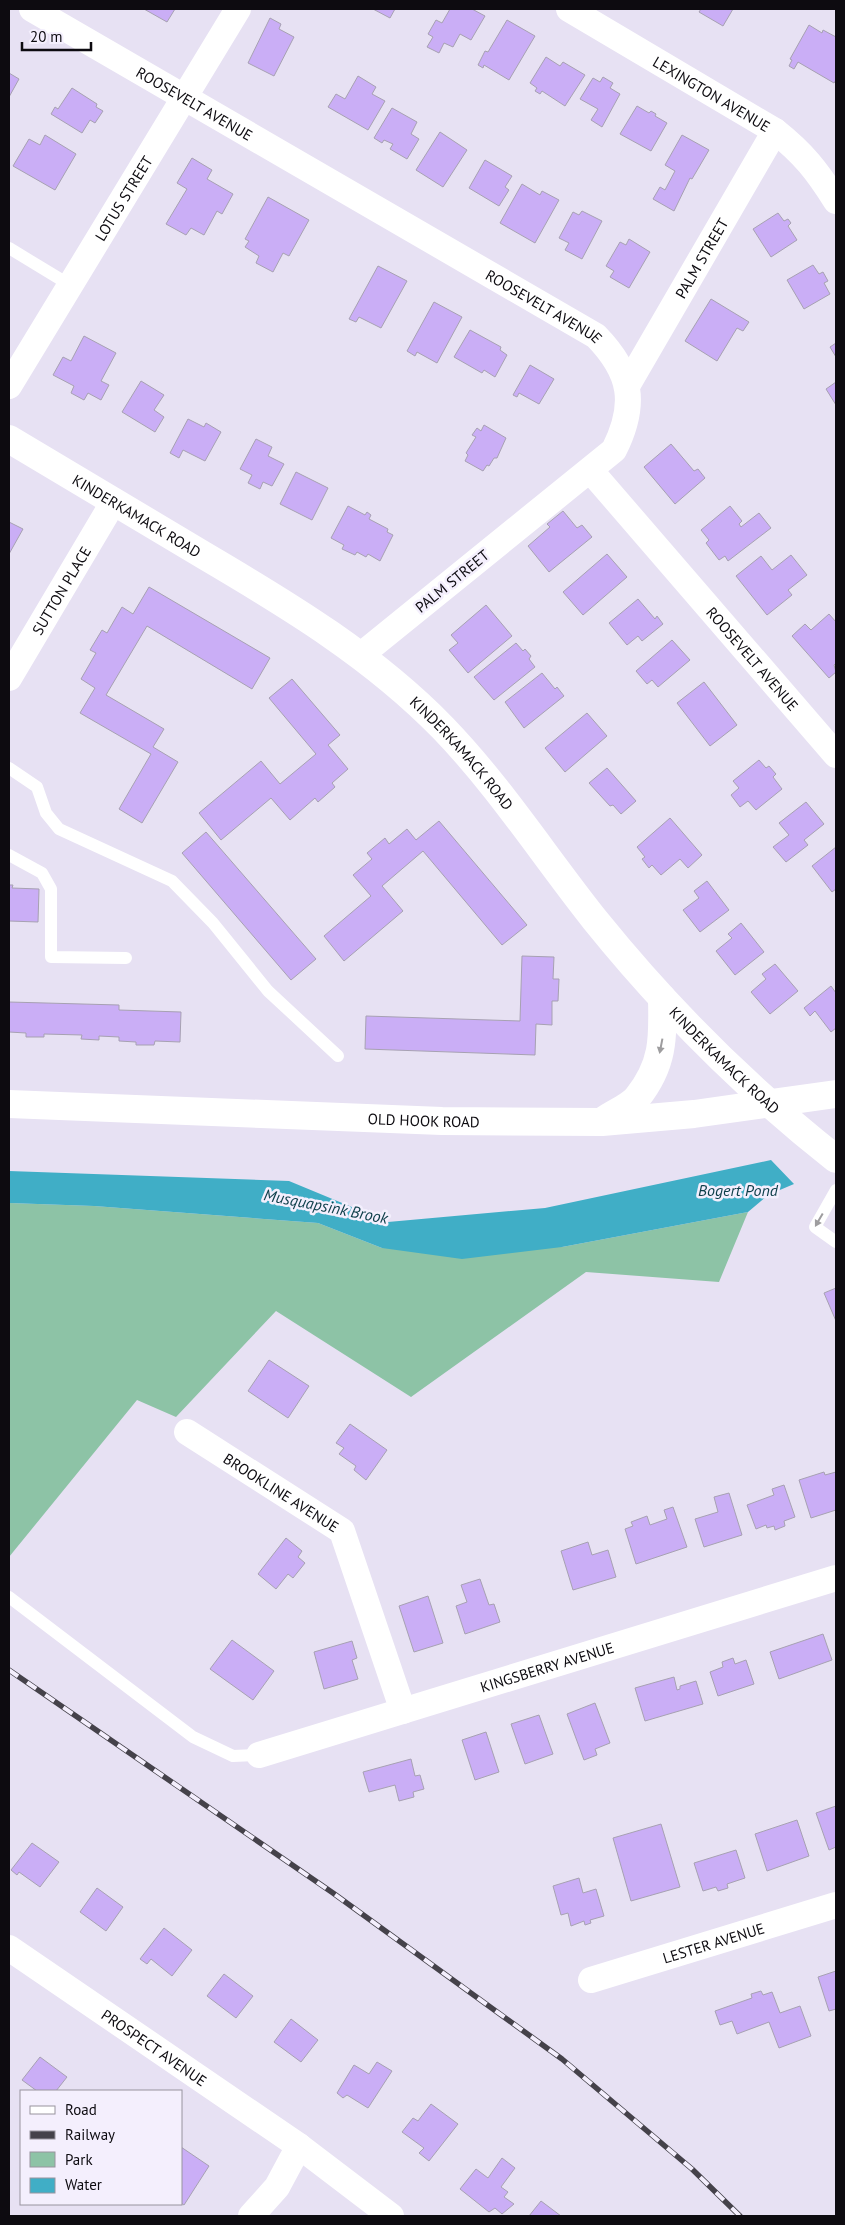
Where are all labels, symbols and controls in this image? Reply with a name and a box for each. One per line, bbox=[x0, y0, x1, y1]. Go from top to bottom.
scale bar bbox=[22, 20, 91, 52]
text: 20 m bbox=[30, 27, 63, 46]
street label: LEXINGTON AVENUE bbox=[650, 52, 774, 136]
street label: ROOSEVELT AVENUE bbox=[133, 62, 256, 144]
street label: LOTUS STREET bbox=[90, 151, 157, 244]
street label: PALM STREET bbox=[671, 214, 732, 301]
street label: ROOSEVELT AVENUE bbox=[483, 265, 607, 347]
street label: KINDERKAMACK ROAD bbox=[69, 470, 205, 561]
street label: SUTTON PLACE bbox=[27, 543, 95, 638]
street label: PALM STREET bbox=[411, 545, 493, 617]
street label: ROOSEVELT AVENUE bbox=[703, 603, 803, 714]
street label: KINDERKAMACK ROAD bbox=[406, 692, 518, 813]
street label: KINDERKAMACK ROAD bbox=[666, 1002, 784, 1118]
one-way arrow bbox=[657, 1039, 665, 1054]
street label: OLD HOOK ROAD bbox=[367, 1109, 480, 1131]
water label: Bogert Pond bbox=[698, 1180, 779, 1200]
water label: Musquapsink Brook bbox=[262, 1184, 391, 1228]
one-way arrow bbox=[815, 1212, 823, 1227]
street label: BROOKLINE AVENUE bbox=[220, 1448, 343, 1536]
street label: KINGSBERRY AVENUE bbox=[478, 1637, 616, 1696]
street label: LESTER AVENUE bbox=[660, 1918, 766, 1967]
street label: PROSPECT AVENUE bbox=[98, 2005, 211, 2090]
legend bbox=[20, 2090, 182, 2205]
text: Road bbox=[65, 2100, 97, 2119]
text: Railway bbox=[65, 2125, 115, 2144]
text: Park bbox=[65, 2150, 93, 2169]
text: Water bbox=[65, 2175, 102, 2194]

